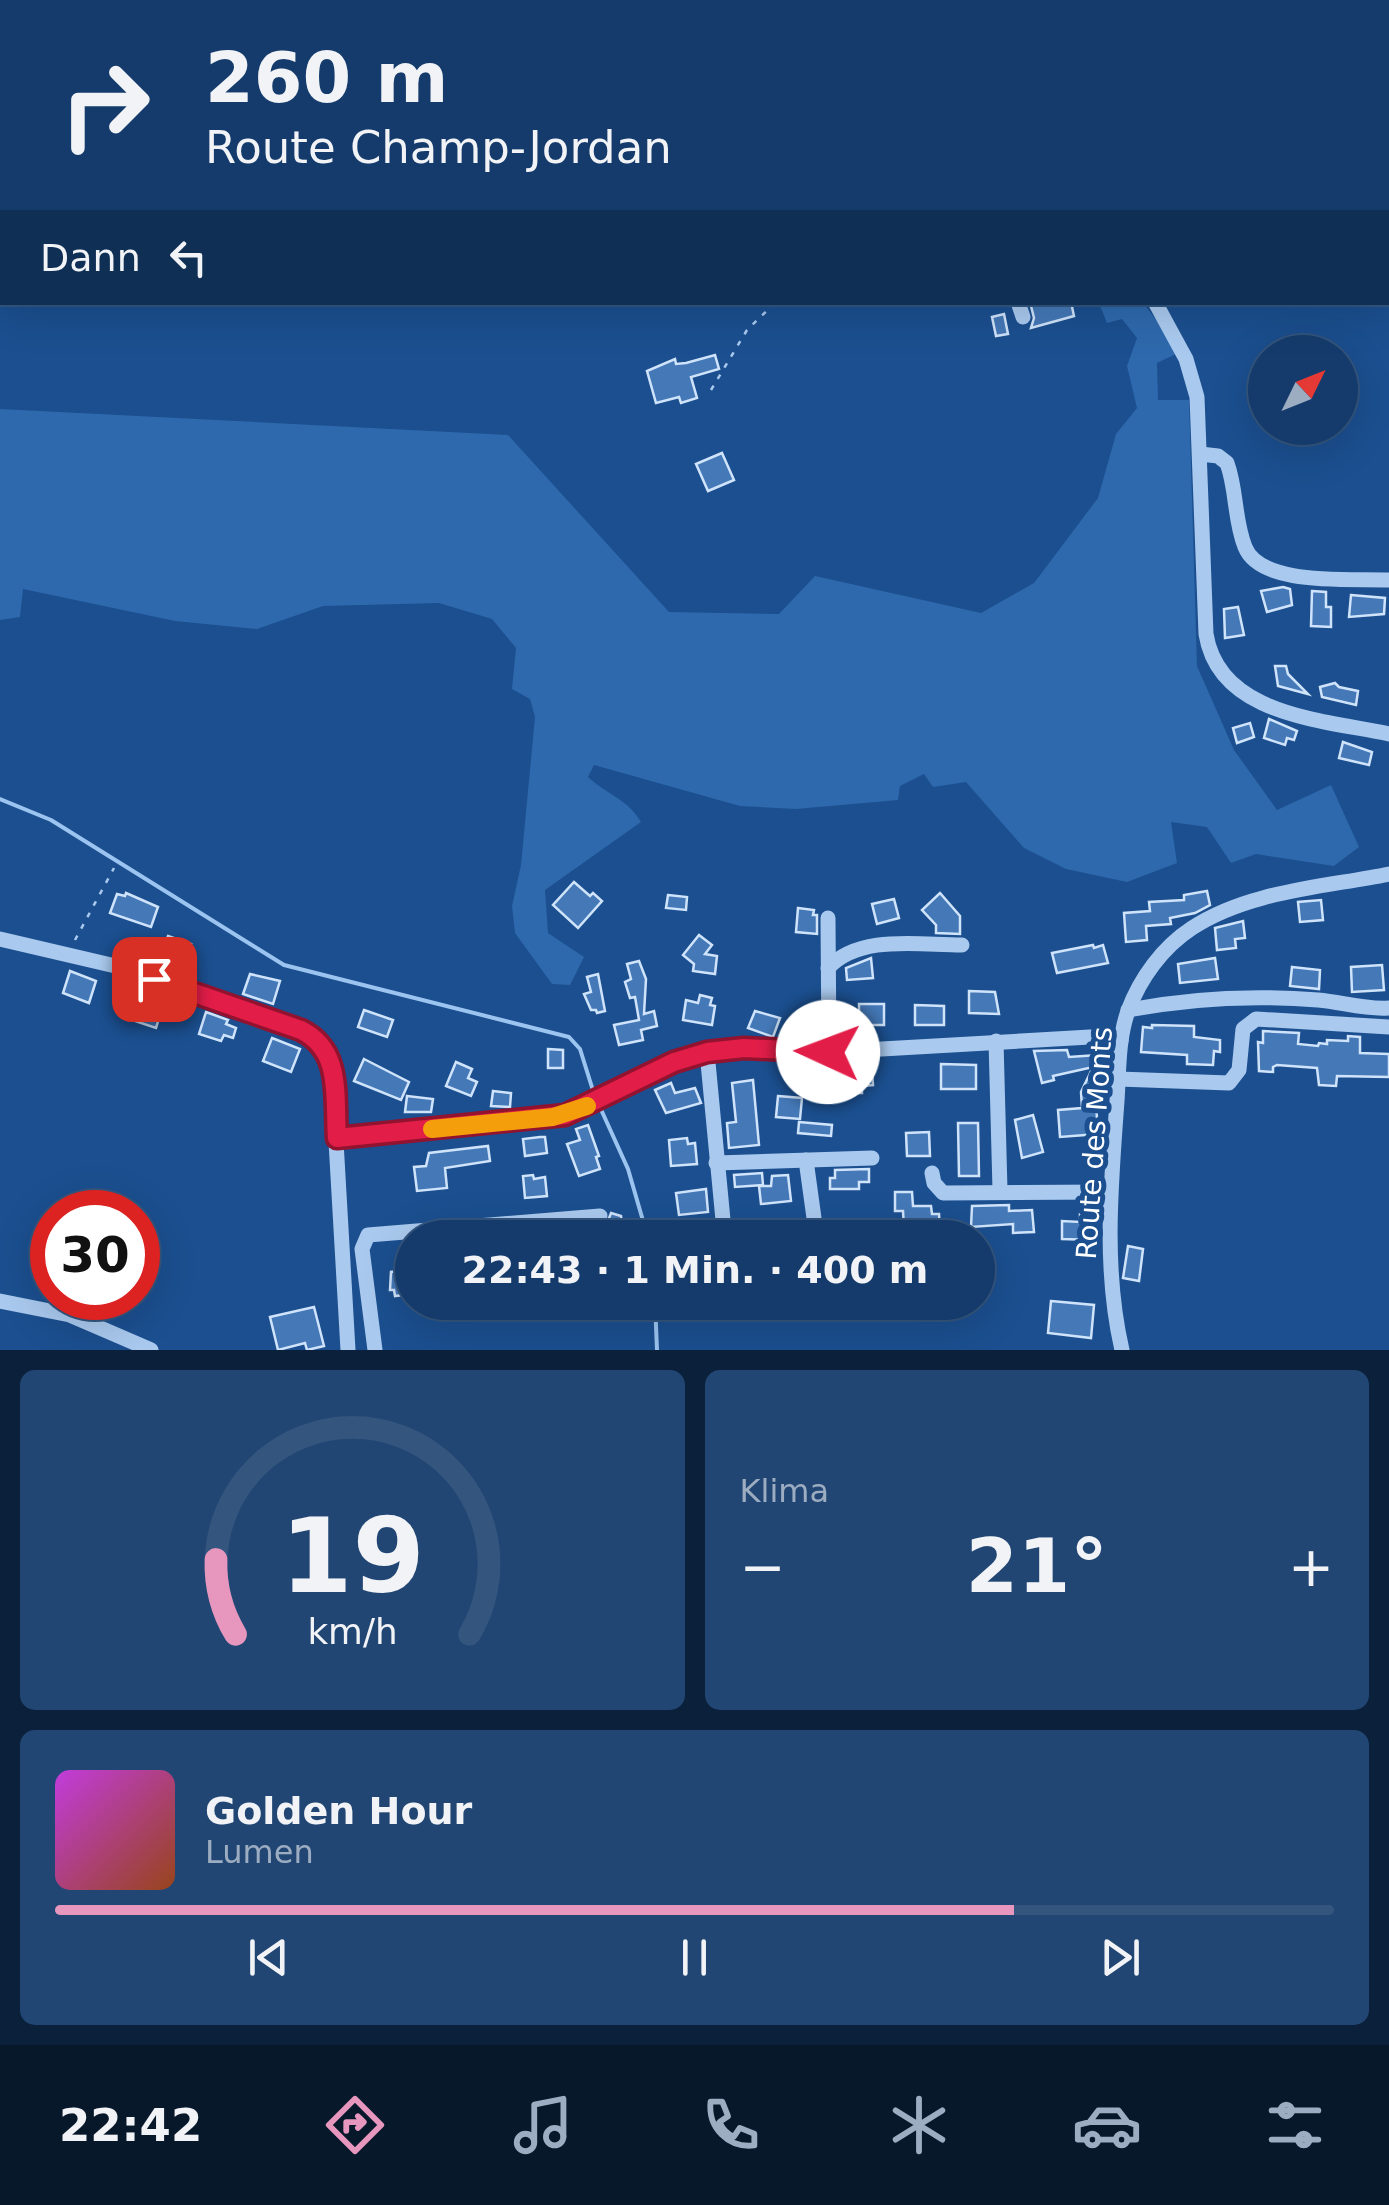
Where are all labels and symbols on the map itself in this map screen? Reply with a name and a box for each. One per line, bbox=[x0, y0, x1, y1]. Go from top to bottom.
north arrow bbox=[1248, 335, 1358, 445]
pin bbox=[112, 937, 197, 1022]
position arrow bbox=[776, 1000, 880, 1104]
street label: Route des Monts bbox=[1070, 1026, 1119, 1261]
speed limit sign: 30 bbox=[30, 1190, 160, 1320]

